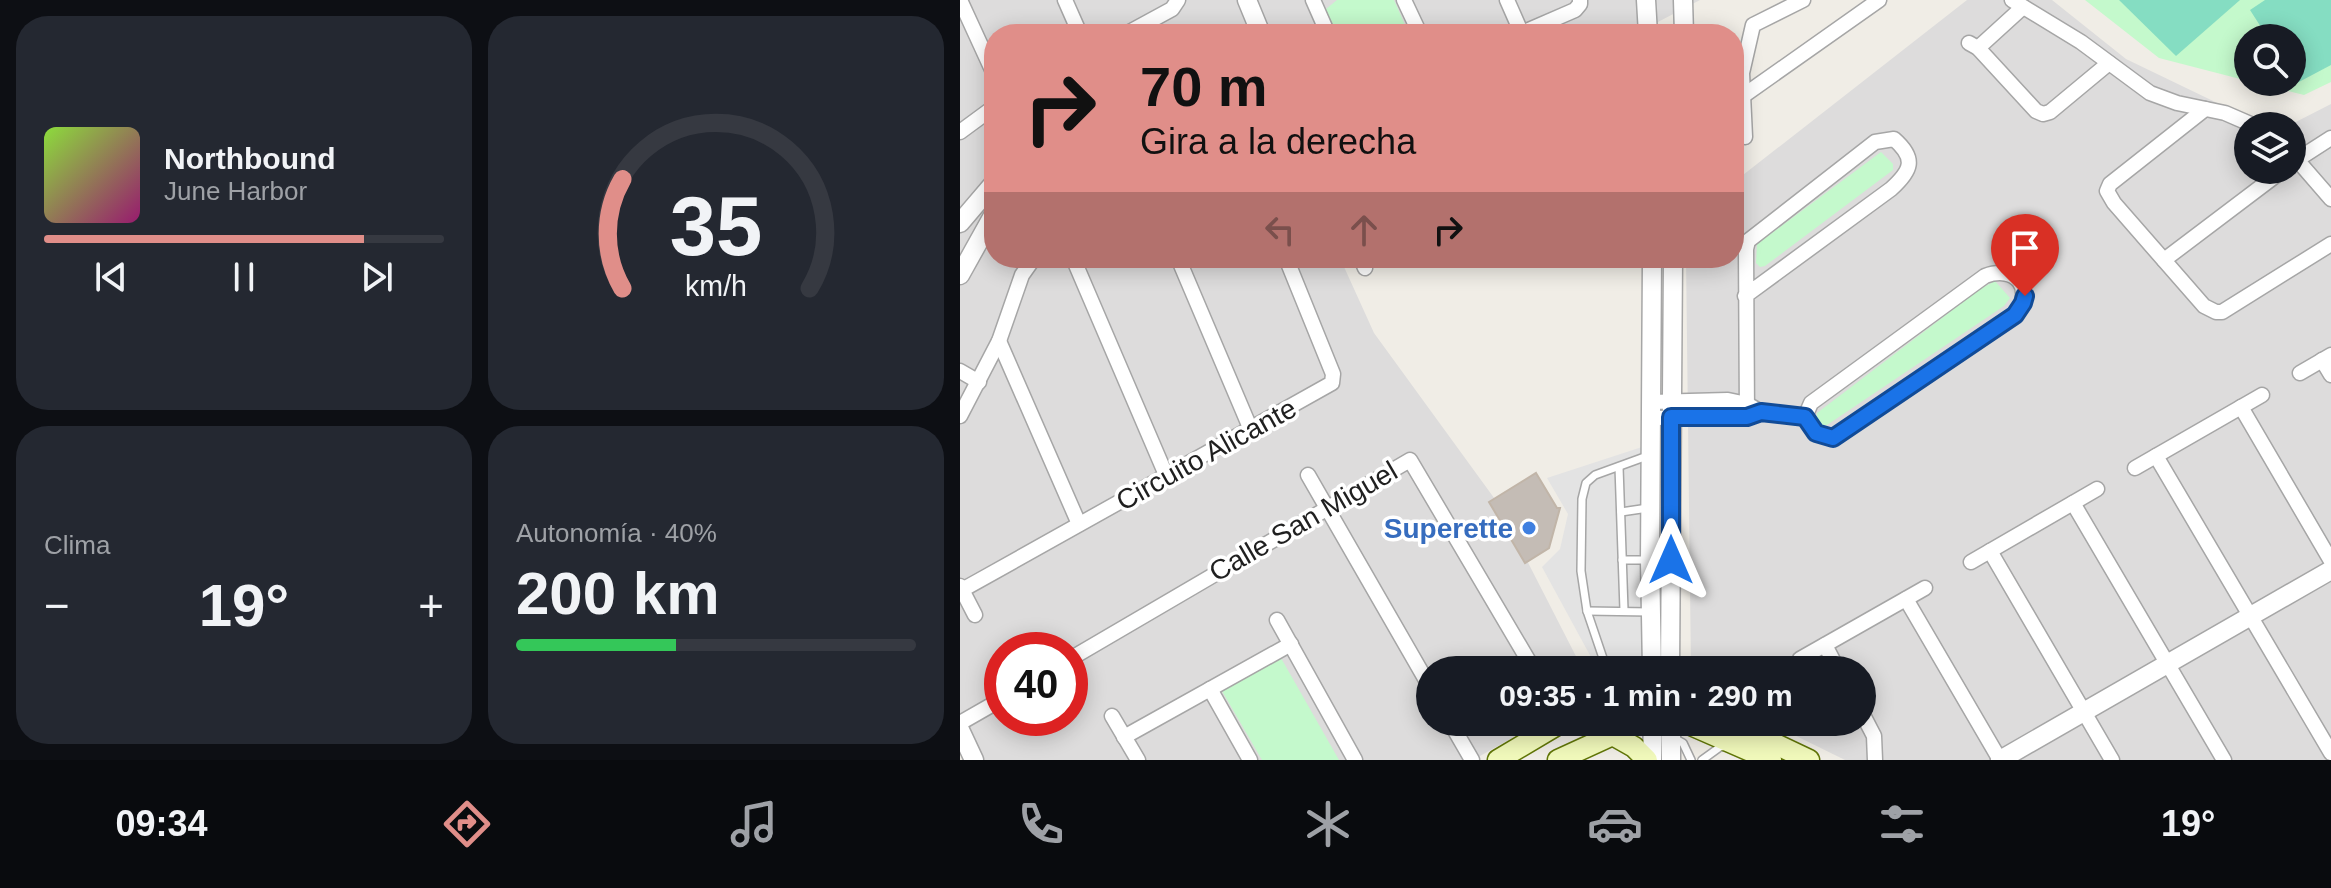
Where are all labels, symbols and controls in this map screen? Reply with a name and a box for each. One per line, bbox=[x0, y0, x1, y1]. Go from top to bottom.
map controls bbox=[2234, 24, 2306, 184]
button: search bbox=[2234, 24, 2306, 96]
text: 70 m bbox=[1140, 55, 1268, 118]
icon: right bbox=[1008, 56, 1112, 160]
button: layers bbox=[2234, 112, 2306, 184]
text: Gira a la derecha bbox=[1140, 121, 1416, 162]
text: Northbound bbox=[164, 142, 336, 175]
text: June Harbor bbox=[164, 176, 307, 206]
text: 35 bbox=[670, 179, 762, 272]
icon: left bbox=[1258, 208, 1302, 252]
icon: ahead bbox=[1342, 208, 1386, 252]
icon: right bbox=[1426, 208, 1470, 252]
pin bbox=[1991, 214, 2059, 296]
icon: arrive bbox=[2003, 226, 2047, 270]
icon: previous bbox=[89, 255, 133, 299]
icon: pause bbox=[222, 255, 266, 299]
icon: next bbox=[355, 255, 399, 299]
text: km/h bbox=[685, 270, 747, 302]
street label: Circuito Alicante bbox=[1111, 392, 1302, 517]
street label: Calle San Miguel bbox=[1204, 455, 1403, 588]
place label: Superette bbox=[1384, 513, 1513, 544]
text: Autonomía · 40% bbox=[516, 518, 717, 548]
position arrow bbox=[1629, 518, 1713, 602]
marker: Superette bbox=[1520, 519, 1538, 537]
text: Clima bbox=[44, 530, 110, 560]
text: 200 km bbox=[516, 560, 720, 627]
text: 19° bbox=[199, 572, 289, 639]
text: − bbox=[44, 581, 70, 630]
text: + bbox=[418, 581, 444, 630]
speed limit sign: 40 bbox=[984, 632, 1088, 736]
text: 09:35 · 1 min · 290 m bbox=[1499, 679, 1793, 712]
icon: directions bbox=[439, 796, 495, 852]
icon: music bbox=[726, 796, 782, 852]
icon: phone bbox=[1013, 796, 1069, 852]
icon: climate bbox=[1300, 796, 1356, 852]
icon: car bbox=[1587, 796, 1643, 852]
icon: filters bbox=[1874, 796, 1930, 852]
text: 09:34 bbox=[116, 803, 208, 844]
text: 19° bbox=[2161, 803, 2215, 844]

